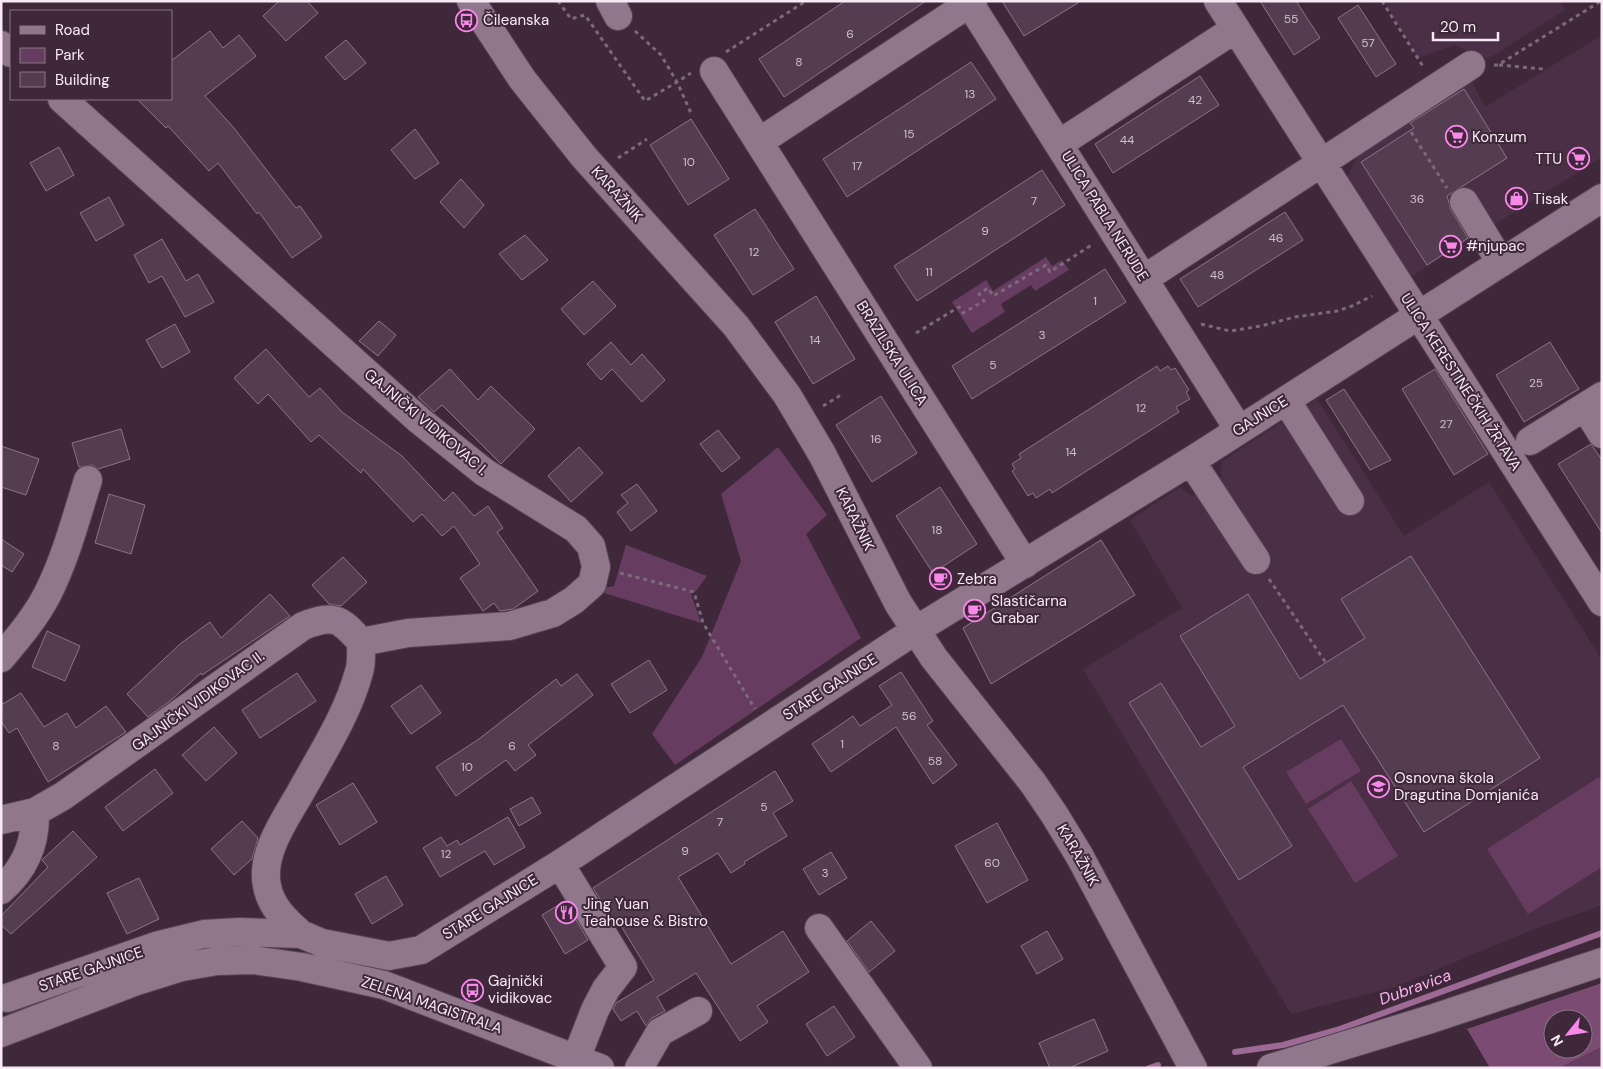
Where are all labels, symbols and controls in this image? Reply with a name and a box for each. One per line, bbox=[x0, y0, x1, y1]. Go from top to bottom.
bus stop icon: Čileanska bbox=[455, 8, 479, 32]
legend bbox=[10, 10, 172, 100]
place label: Čileanska bbox=[483, 10, 549, 30]
scale bar bbox=[1433, 10, 1498, 42]
house number: 55 bbox=[1284, 11, 1298, 27]
text: 20 m bbox=[1440, 17, 1476, 37]
text: Road bbox=[55, 20, 90, 40]
house number: 6 bbox=[846, 26, 854, 42]
house number: 57 bbox=[1361, 35, 1375, 51]
text: Park bbox=[55, 45, 85, 65]
house number: 8 bbox=[795, 54, 803, 70]
text: Building bbox=[55, 70, 110, 90]
house number: 13 bbox=[965, 86, 975, 102]
house number: 42 bbox=[1188, 92, 1202, 108]
supermarket icon: Konzum bbox=[1444, 125, 1468, 149]
house number: 15 bbox=[903, 126, 915, 142]
place label: Konzum bbox=[1472, 127, 1527, 147]
house number: 44 bbox=[1120, 132, 1134, 148]
street label: ULICA PABLA NERUDE bbox=[1057, 147, 1153, 285]
supermarket icon: TTU bbox=[1566, 147, 1590, 171]
place label: TTU bbox=[1535, 149, 1562, 169]
house number: 10 bbox=[683, 154, 695, 170]
house number: 17 bbox=[852, 158, 862, 174]
street label: KARAŽNIK bbox=[587, 162, 647, 226]
shop icon: Tisak bbox=[1505, 187, 1529, 211]
place label: Tisak bbox=[1533, 189, 1569, 209]
house number: 36 bbox=[1410, 191, 1424, 207]
house number: 7 bbox=[1031, 193, 1037, 209]
house number: 9 bbox=[981, 223, 989, 239]
house number: 46 bbox=[1269, 230, 1283, 246]
supermarket icon: #njupac bbox=[1438, 234, 1462, 258]
place label: #njupac bbox=[1466, 236, 1525, 256]
house number: 12 bbox=[749, 244, 759, 260]
house number: 11 bbox=[925, 264, 933, 280]
house number: 48 bbox=[1210, 267, 1224, 283]
street label: ULICA KERESTINEČKIH ŽRTAVA bbox=[1396, 289, 1526, 475]
house number: 1 bbox=[1093, 293, 1097, 309]
street label: BRAZILSKA ULICA bbox=[852, 297, 932, 409]
house number: 3 bbox=[1038, 327, 1046, 343]
house number: 14 bbox=[809, 332, 821, 348]
house number: 5 bbox=[989, 357, 997, 373]
street label: GAJNIČKI VIDIKOVAC I. bbox=[360, 364, 492, 480]
house number: 25 bbox=[1529, 375, 1543, 391]
street label: GAJNICE bbox=[1228, 391, 1292, 441]
house number: 12 bbox=[1136, 400, 1146, 416]
house number: 27 bbox=[1439, 416, 1453, 432]
house number: 16 bbox=[870, 431, 882, 447]
house number: 14 bbox=[1065, 444, 1077, 460]
street label: KARAŽNIK bbox=[831, 484, 879, 554]
house number: 18 bbox=[931, 522, 943, 538]
cafe icon: Zebra bbox=[929, 567, 953, 591]
place label: Zebra bbox=[957, 569, 997, 589]
place label: Slastičarna Grabar bbox=[991, 591, 1067, 628]
cafe icon: Slastičarna Grabar bbox=[963, 598, 987, 622]
street label: GAJNIČKI VIDIKOVAC II. bbox=[128, 646, 268, 756]
street label: STARE GAJNICE bbox=[779, 649, 881, 725]
house number: 56 bbox=[902, 708, 916, 724]
house number: 1 bbox=[840, 736, 844, 752]
house number: 8 bbox=[52, 738, 60, 754]
house number: 6 bbox=[508, 738, 516, 754]
house number: 58 bbox=[928, 753, 942, 769]
house number: 10 bbox=[461, 759, 473, 775]
place label: Osnovna škola Dragutina Domjanića bbox=[1394, 768, 1539, 805]
school or university icon: Osnovna škola Dragutina Domjanića bbox=[1366, 775, 1390, 799]
house number: 5 bbox=[760, 799, 768, 815]
house number: 7 bbox=[717, 814, 723, 830]
street label: KARAŽNIK bbox=[1052, 820, 1104, 890]
house number: 9 bbox=[681, 843, 689, 859]
house number: 12 bbox=[441, 846, 451, 862]
house number: 60 bbox=[984, 855, 1000, 871]
house number: 3 bbox=[821, 865, 829, 881]
street label: STARE GAJNICE bbox=[438, 870, 542, 944]
place label: Jing Yuan Teahouse & Bistro bbox=[583, 894, 708, 931]
restaurant icon: Jing Yuan Teahouse & Bistro bbox=[555, 901, 579, 925]
street label: STARE GAJNICE bbox=[36, 942, 146, 996]
water label: Dubravica bbox=[1376, 964, 1454, 1010]
street label: ZELENA MAGISTRALA bbox=[359, 971, 505, 1039]
place label: Gajnički vidikovac bbox=[488, 971, 552, 1008]
bus stop icon: Gajnički vidikovac bbox=[460, 978, 484, 1002]
north arrow bbox=[1543, 1009, 1593, 1059]
text: N bbox=[1546, 1032, 1567, 1049]

